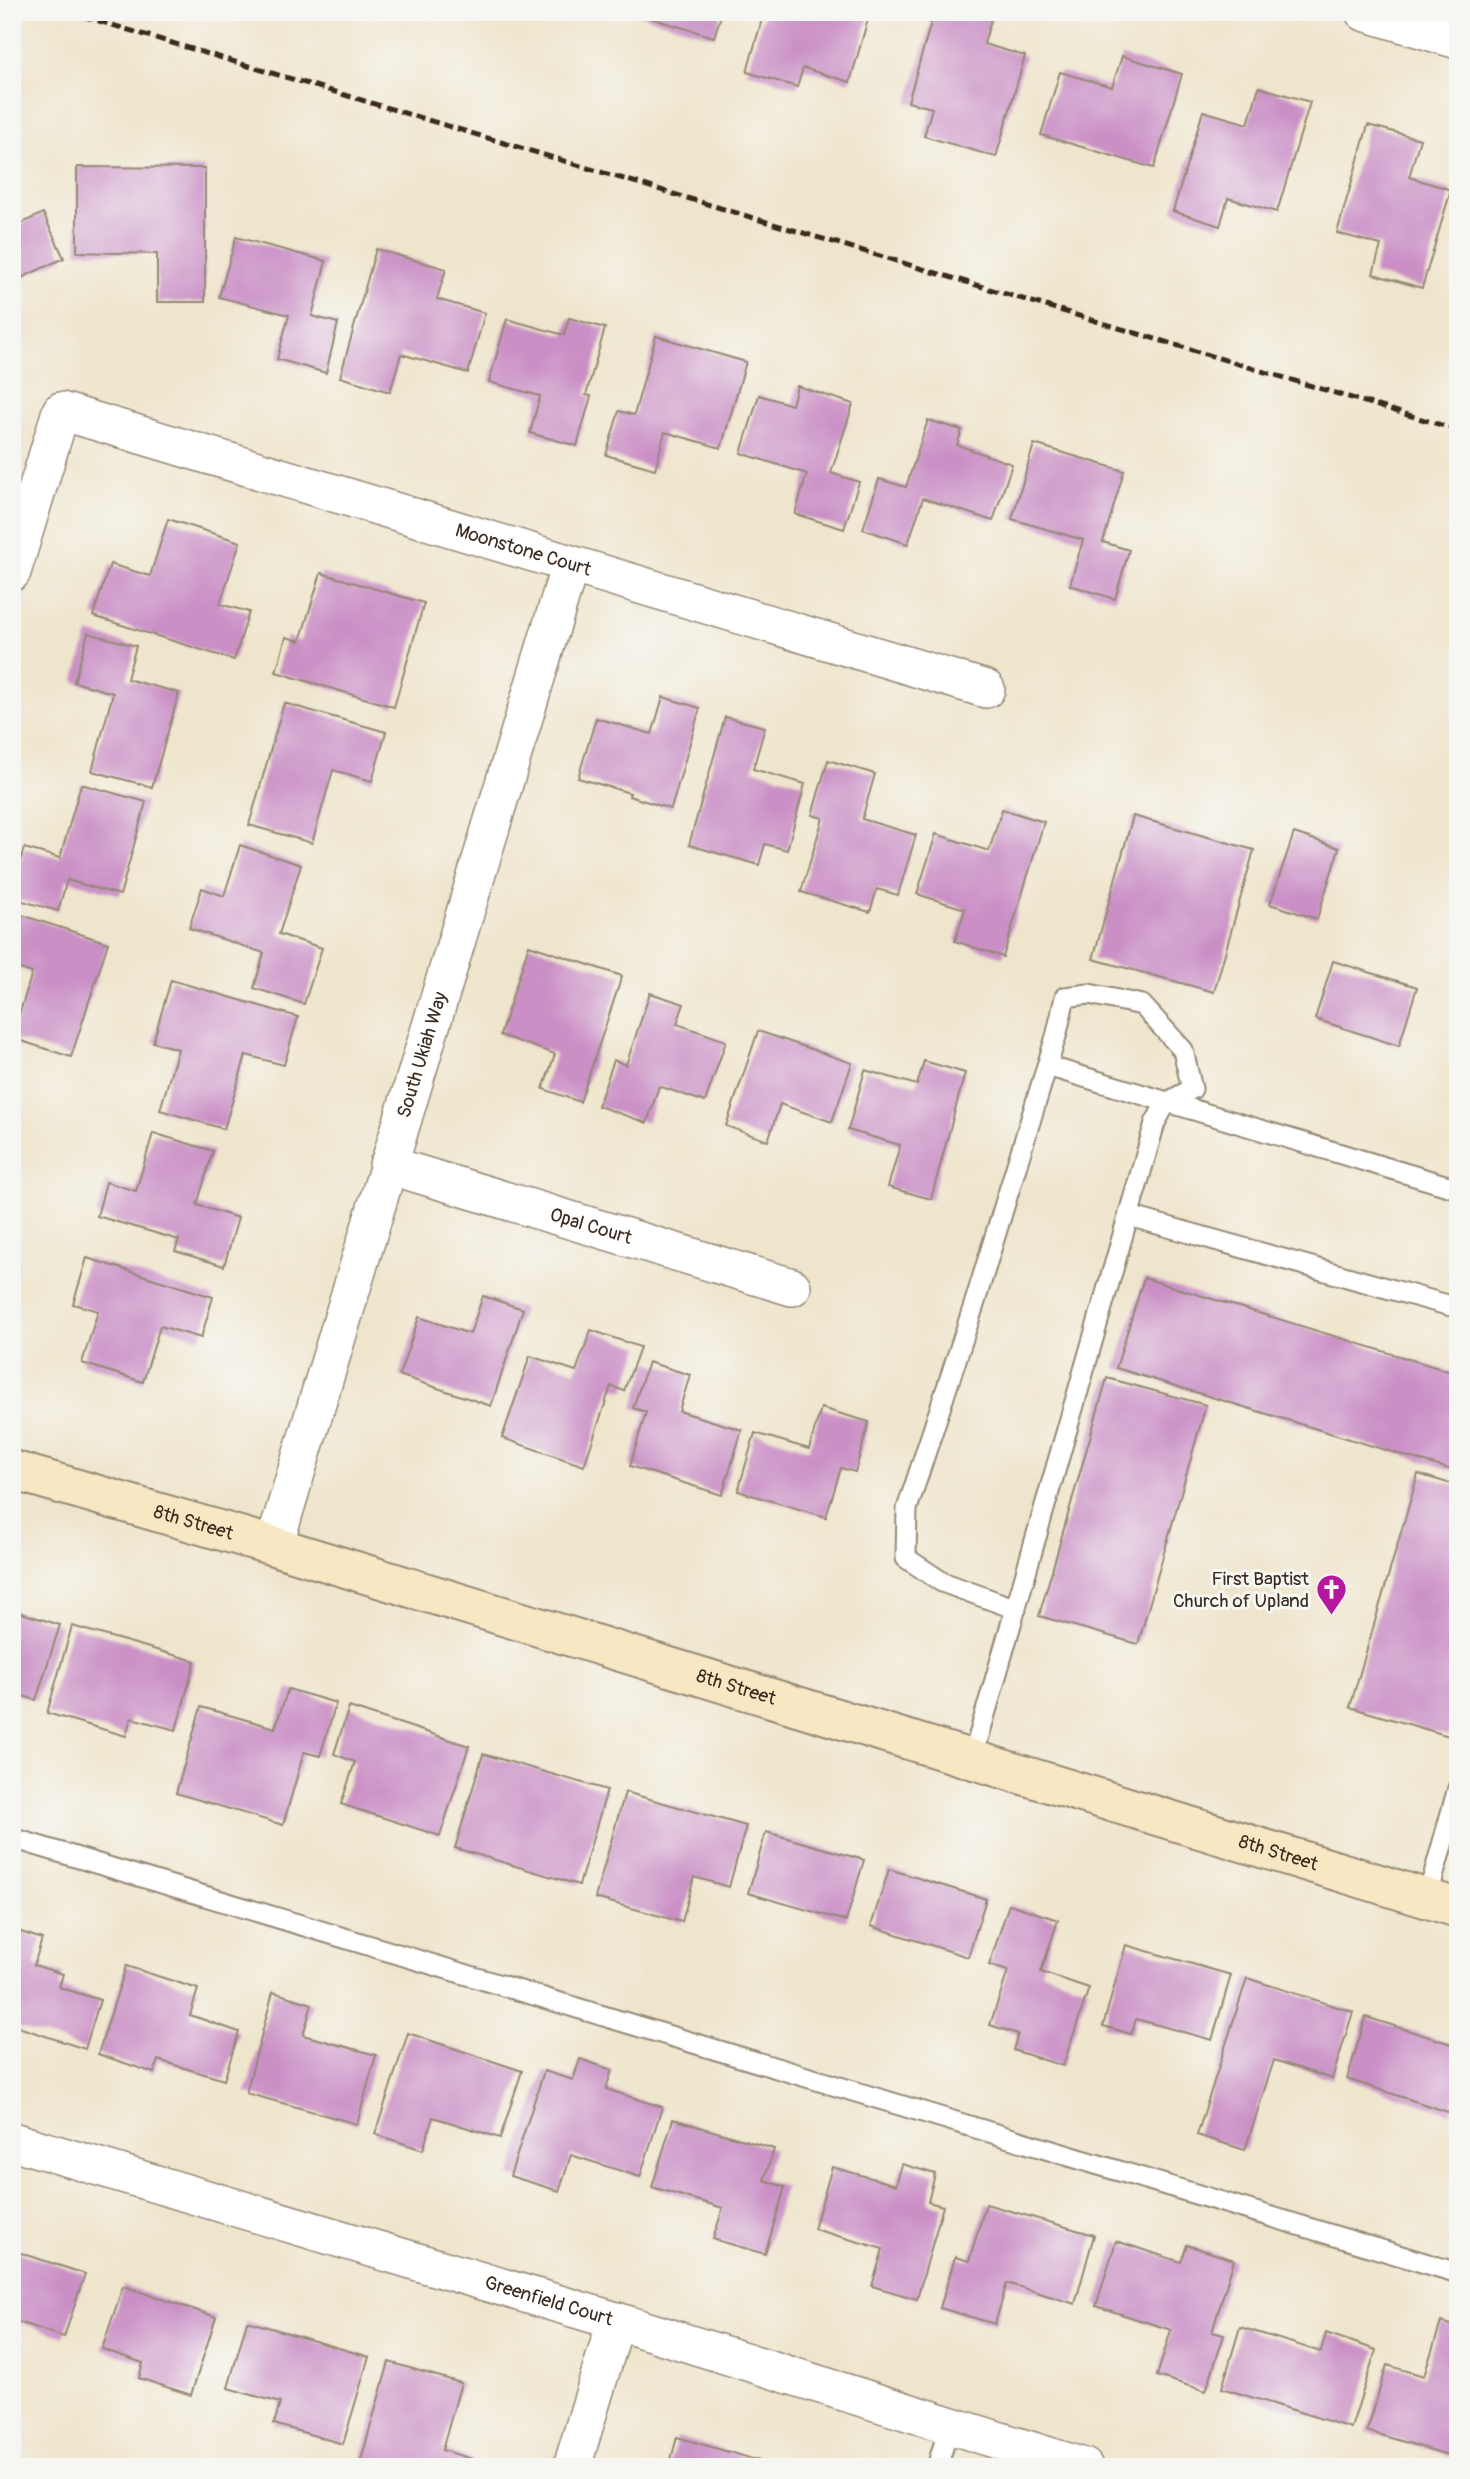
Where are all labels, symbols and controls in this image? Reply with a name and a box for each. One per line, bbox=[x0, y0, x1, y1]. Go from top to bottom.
street label: Moonstone Court bbox=[452, 518, 594, 582]
street label: South Ukiah Way bbox=[392, 989, 453, 1121]
street label: Opal Court bbox=[547, 1203, 635, 1250]
street label: 8th Street bbox=[151, 1500, 236, 1546]
place label: First Baptist Church of Upland bbox=[1173, 1567, 1309, 1613]
church icon: First Baptist Church of Upland bbox=[1315, 1573, 1349, 1617]
street label: 8th Street bbox=[693, 1664, 779, 1711]
street label: 8th Street bbox=[1236, 1830, 1321, 1877]
street label: Greenfield Court bbox=[482, 2271, 616, 2331]

